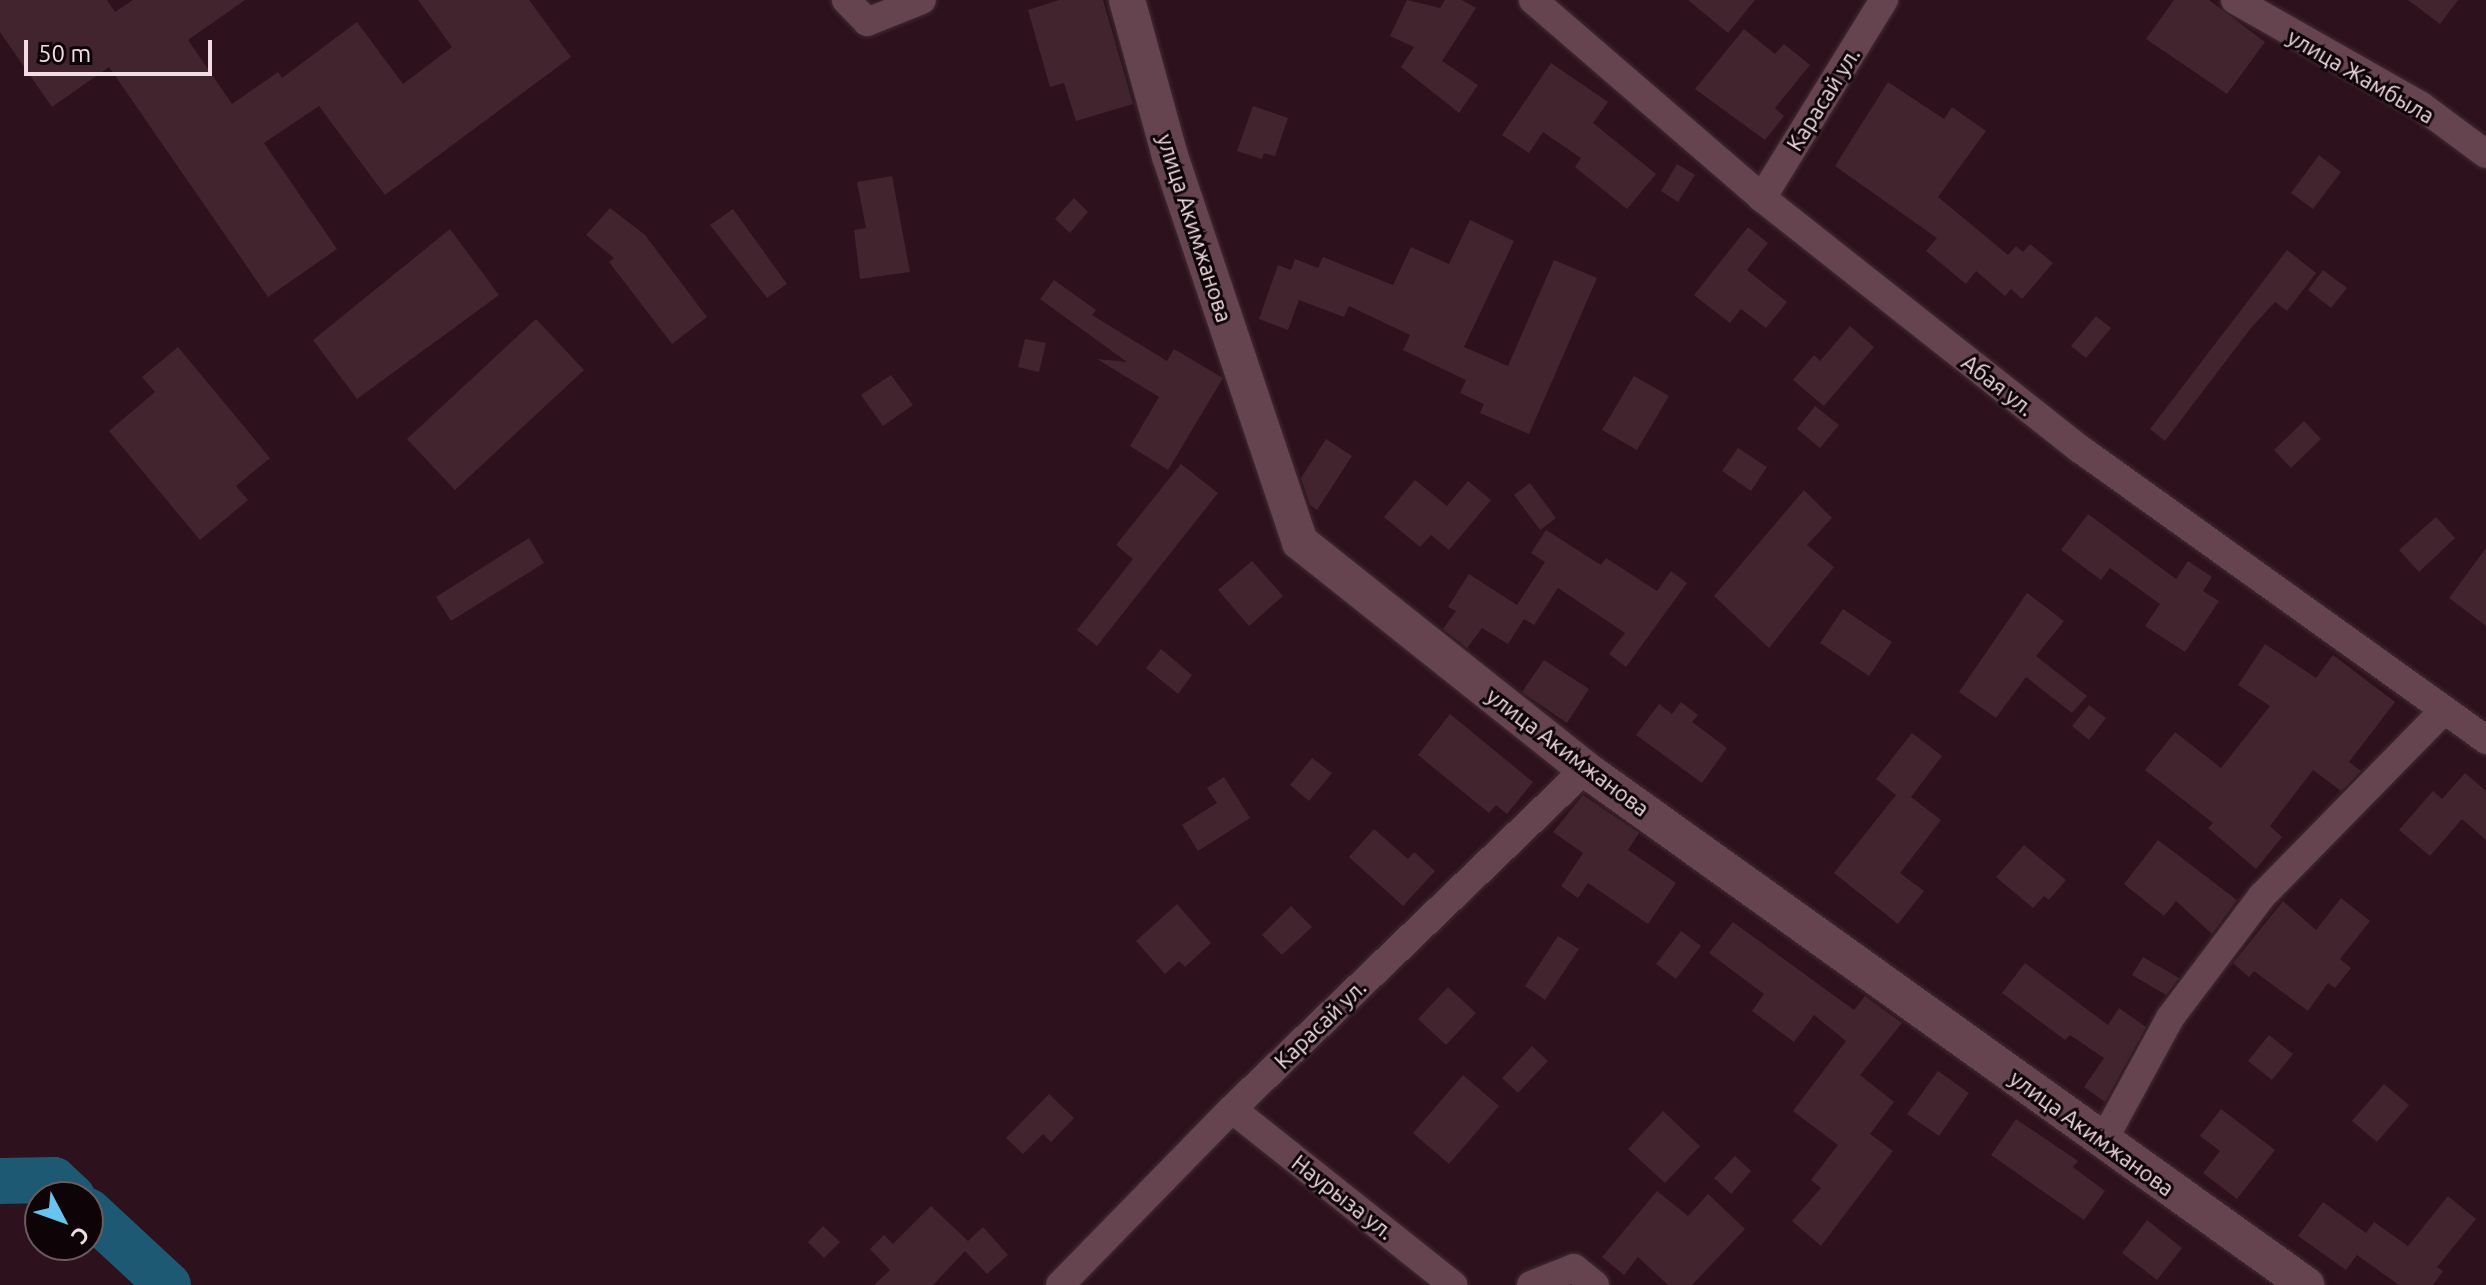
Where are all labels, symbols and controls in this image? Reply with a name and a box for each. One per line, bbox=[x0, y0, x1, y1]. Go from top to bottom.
street label: улица Жамбыла bbox=[2283, 23, 2439, 129]
scale bar bbox=[28, 24, 216, 74]
text: 50 m bbox=[38, 40, 91, 67]
street label: Карасай ул. bbox=[1781, 42, 1865, 156]
street label: улица Акимжанова bbox=[1152, 130, 1238, 326]
street label: Абая ул. bbox=[1957, 349, 2039, 421]
street label: улица Акимжанова bbox=[1482, 682, 1654, 822]
street label: Карасай ул. bbox=[1269, 974, 1371, 1074]
street label: улица Акимжанова bbox=[2005, 1065, 2179, 1201]
street label: Наурыза ул. bbox=[1287, 1149, 1399, 1245]
north arrow bbox=[24, 1181, 104, 1261]
text: С bbox=[67, 1222, 95, 1249]

